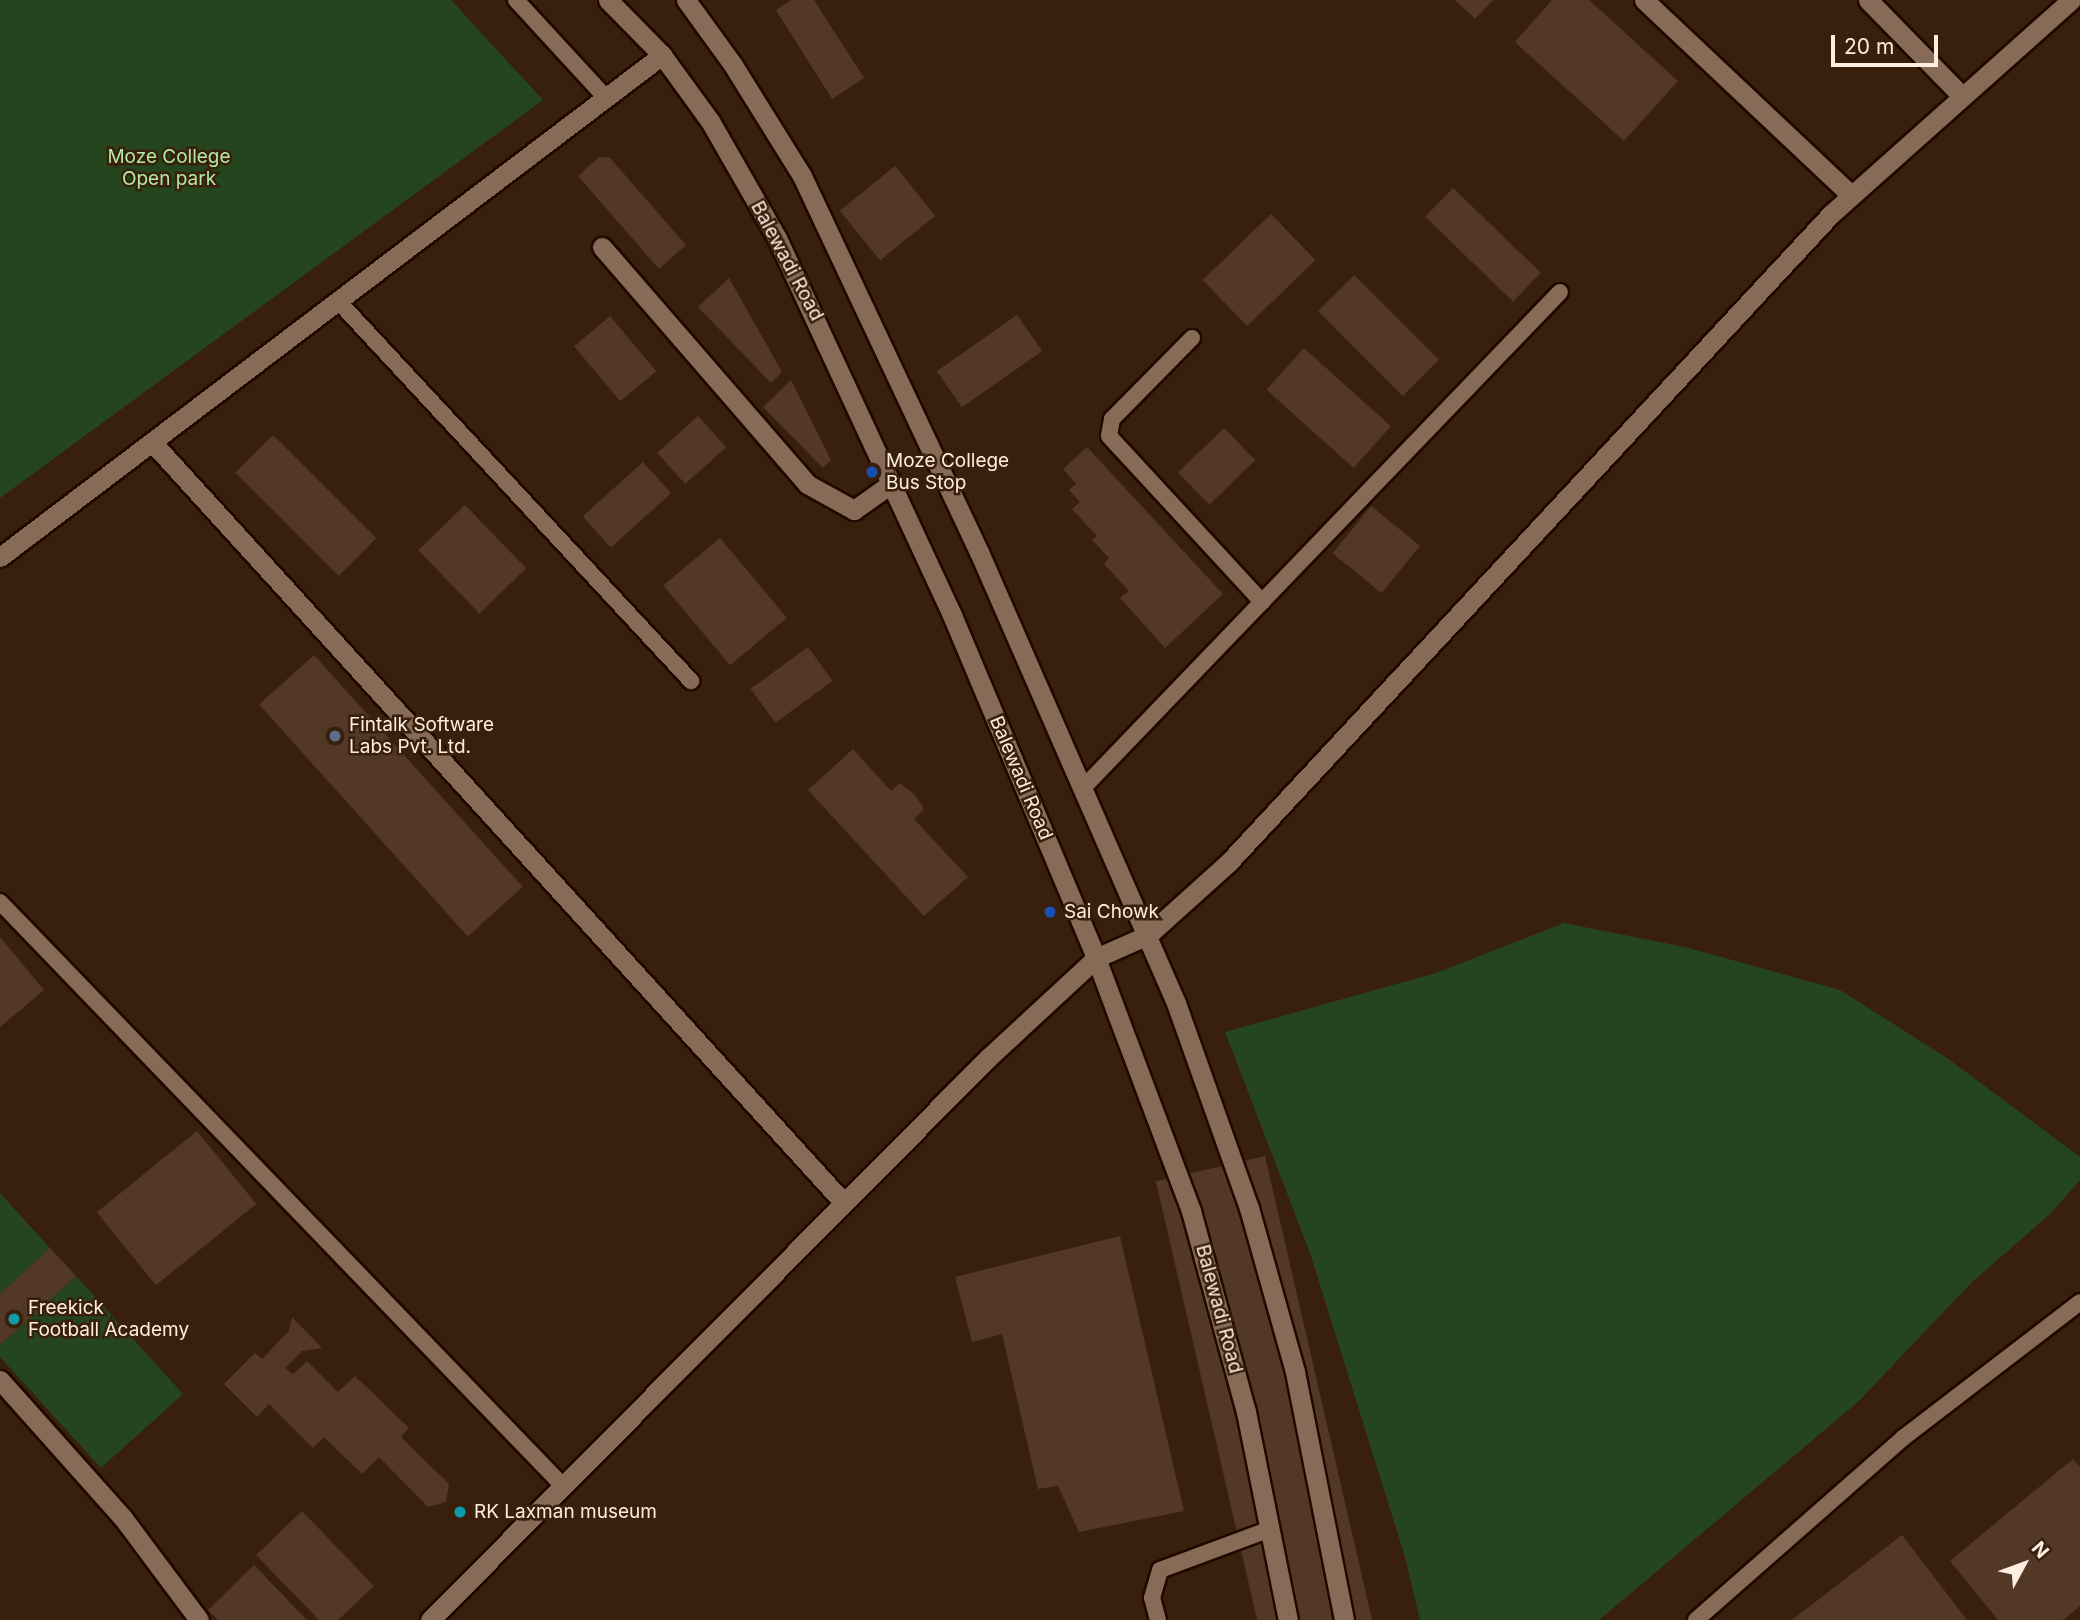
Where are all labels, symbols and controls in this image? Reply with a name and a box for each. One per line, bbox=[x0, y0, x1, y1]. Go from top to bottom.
scale bar bbox=[1835, 21, 1942, 65]
text: 20 m bbox=[1844, 34, 1894, 59]
park label: Moze College Open park bbox=[107, 146, 231, 190]
street label: Balewadi Road bbox=[746, 197, 828, 325]
place label: Moze College Bus Stop bbox=[886, 450, 1009, 494]
marker: Moze College Bus Stop bbox=[864, 464, 880, 480]
street label: Balewadi Road bbox=[985, 713, 1057, 843]
place label: Fintalk Software Labs Pvt. Ltd. bbox=[349, 714, 494, 758]
marker: Fintalk Software Labs Pvt. Ltd. bbox=[327, 728, 343, 744]
place label: Sai Chowk bbox=[1064, 901, 1159, 923]
marker: Sai Chowk bbox=[1042, 904, 1058, 920]
street label: Balewadi Road bbox=[1191, 1242, 1247, 1376]
place label: Freekick Football Academy bbox=[28, 1297, 189, 1341]
marker: Freekick Football Academy bbox=[6, 1311, 22, 1327]
place label: RK Laxman museum bbox=[474, 1501, 657, 1523]
marker: RK Laxman museum bbox=[452, 1504, 468, 1520]
north arrow bbox=[1989, 1529, 2059, 1599]
text: N bbox=[2027, 1537, 2054, 1563]

